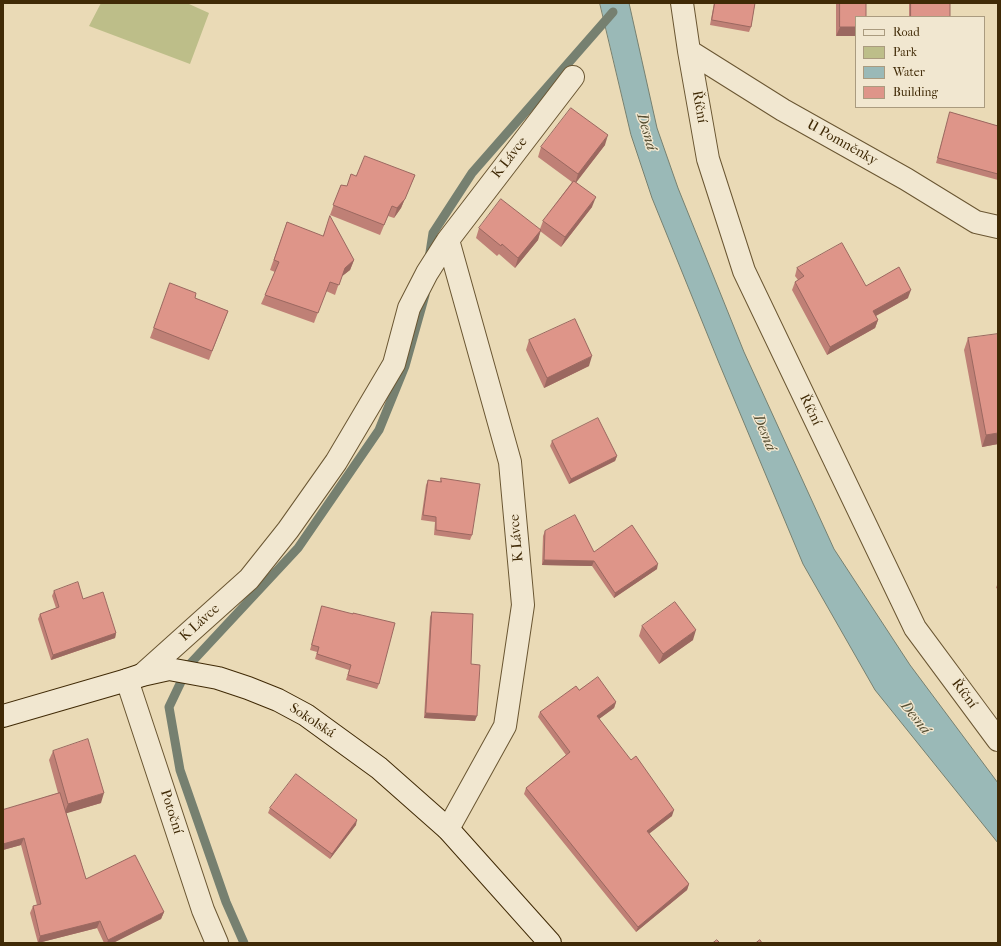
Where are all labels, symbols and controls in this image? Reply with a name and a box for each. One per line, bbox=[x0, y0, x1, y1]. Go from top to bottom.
legend bbox=[855, 16, 985, 108]
text: Road bbox=[893, 25, 920, 39]
text: Park bbox=[893, 45, 917, 59]
text: Water bbox=[893, 65, 925, 79]
text: Building bbox=[893, 85, 938, 99]
street label: Říční bbox=[688, 89, 710, 125]
water label: Desná bbox=[632, 111, 660, 153]
street label: U Pomněnky bbox=[804, 117, 880, 169]
street label: K Lávce bbox=[489, 134, 531, 182]
street label: Říční bbox=[795, 392, 825, 428]
water label: Desná bbox=[749, 412, 779, 454]
street label: K Lávce bbox=[507, 513, 527, 563]
street label: K Lávce bbox=[177, 601, 223, 645]
street label: Říční bbox=[947, 676, 981, 712]
water label: Desná bbox=[896, 698, 934, 738]
street label: Sokolská bbox=[286, 700, 338, 742]
street label: Potoční bbox=[156, 788, 186, 836]

